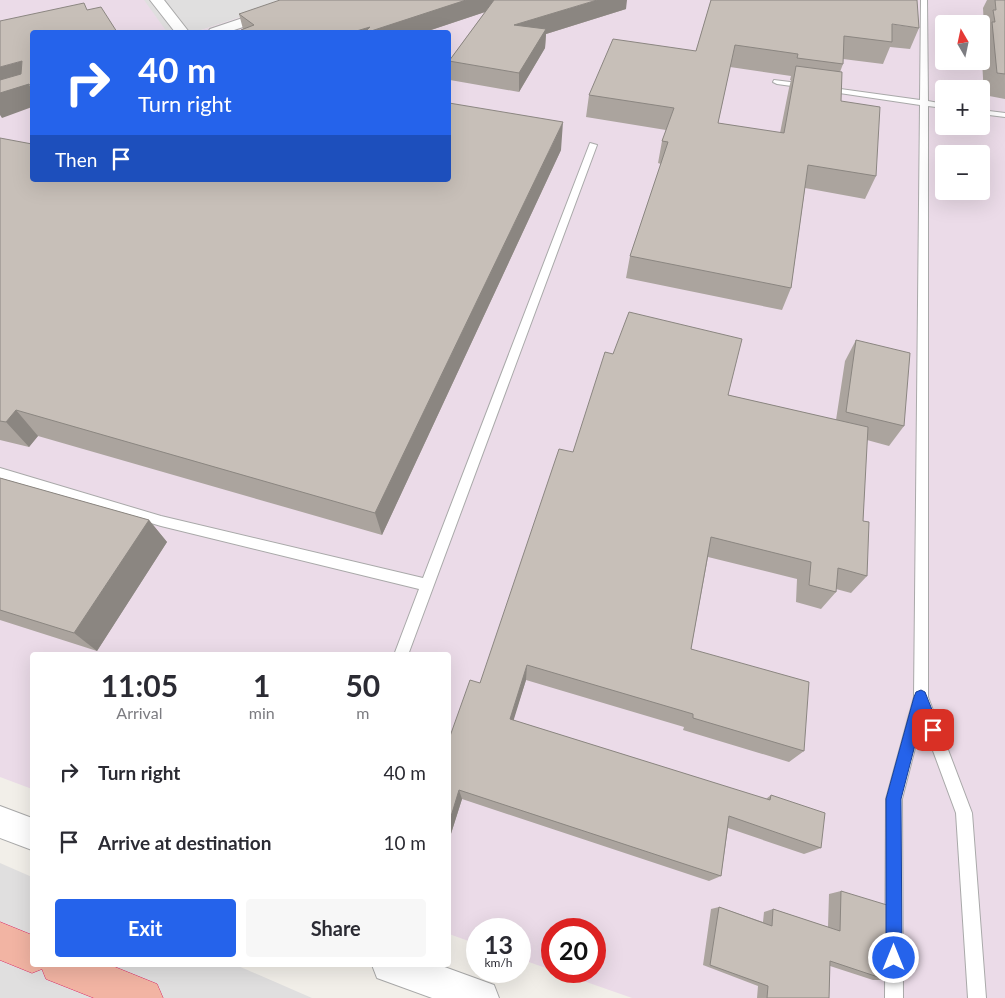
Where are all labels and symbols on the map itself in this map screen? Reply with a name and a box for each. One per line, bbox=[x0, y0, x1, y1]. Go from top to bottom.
north arrow bbox=[935, 15, 990, 70]
pin bbox=[912, 709, 954, 751]
speed limit sign: 20 bbox=[541, 918, 606, 983]
position arrow bbox=[867, 931, 919, 983]

